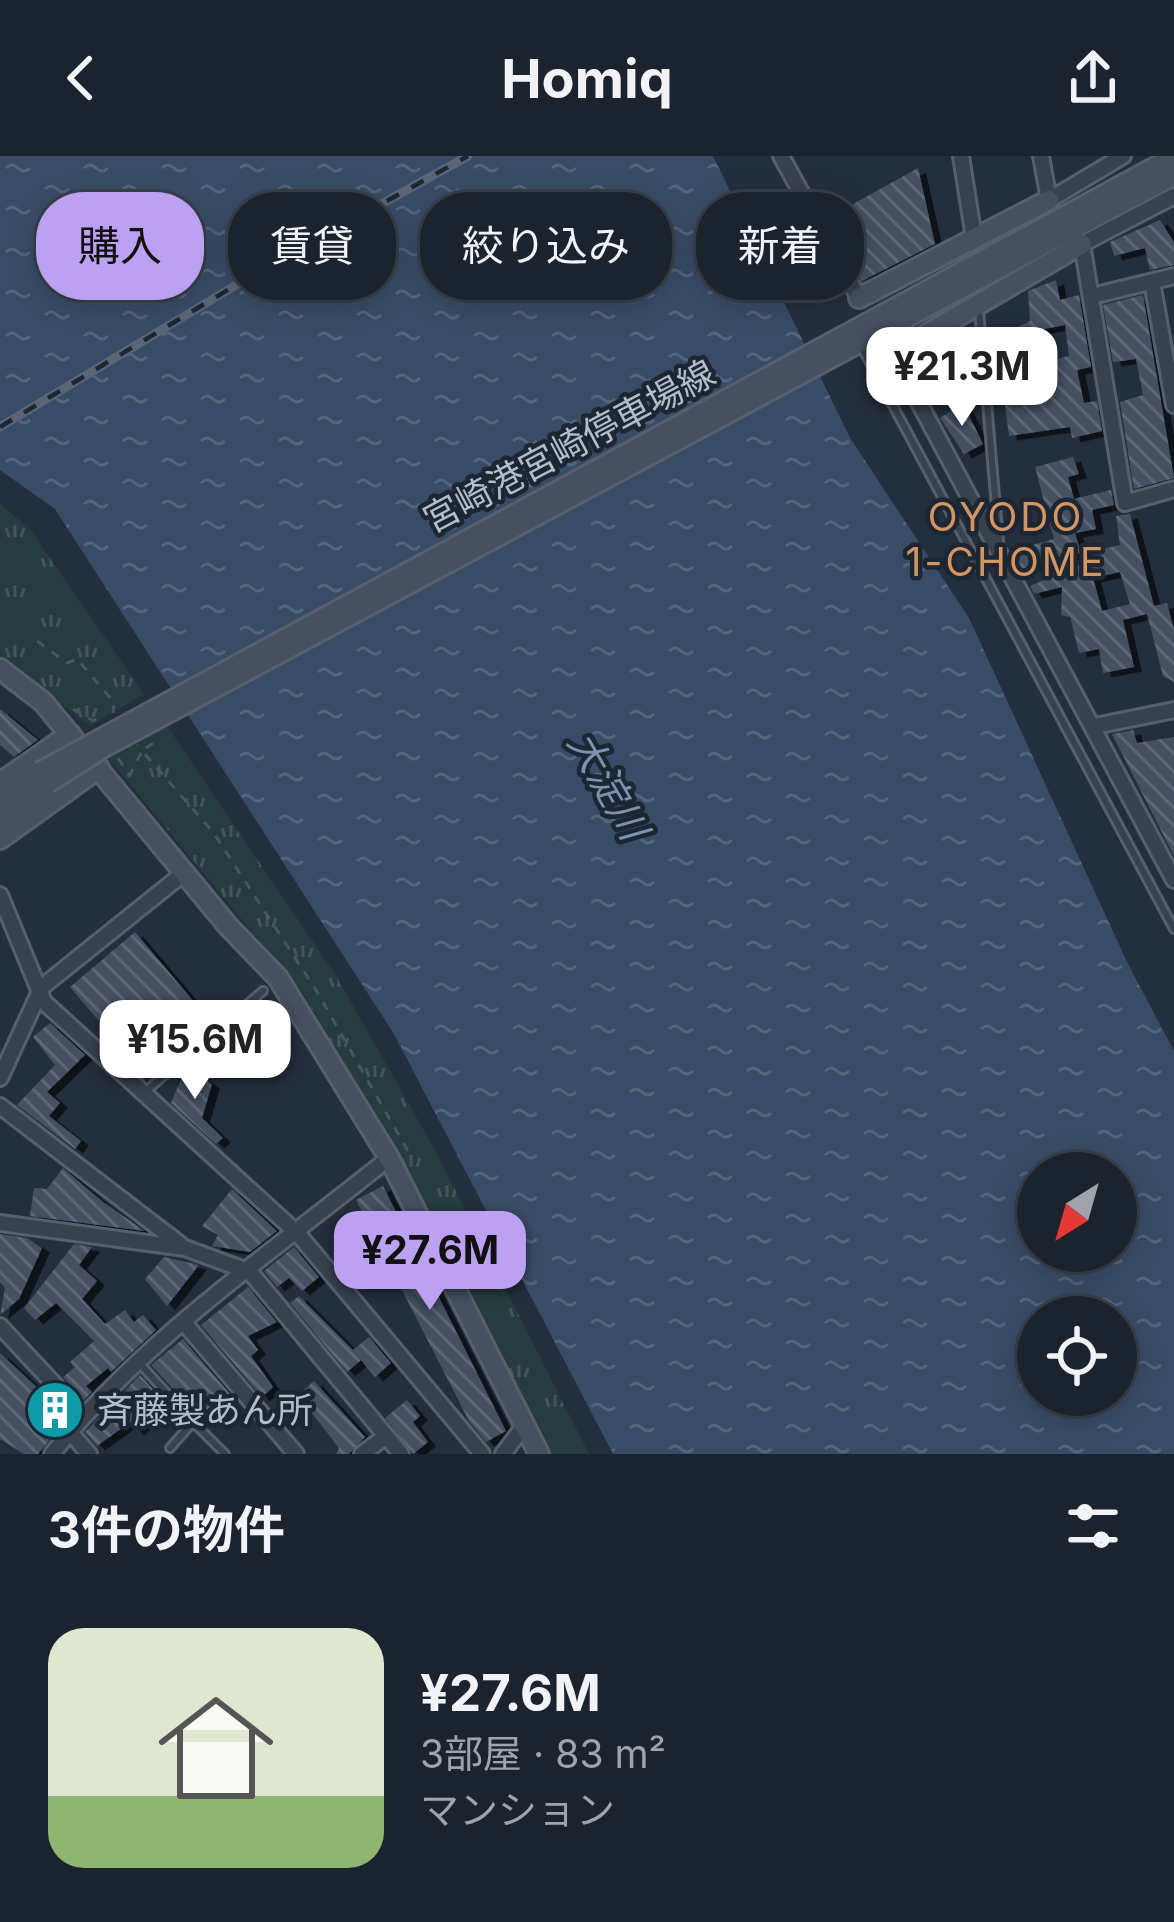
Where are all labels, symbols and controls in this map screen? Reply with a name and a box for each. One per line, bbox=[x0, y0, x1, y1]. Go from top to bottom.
icon: back bbox=[48, 45, 114, 111]
icon: share bbox=[1060, 45, 1126, 111]
text: Homiq bbox=[501, 46, 673, 111]
chip: 購入 bbox=[36, 192, 204, 300]
chip: 賃貸 bbox=[228, 192, 396, 300]
chip: 絞り込み bbox=[420, 192, 672, 300]
chip: 新着 bbox=[696, 192, 864, 300]
pin: ¥21.3M bbox=[864, 327, 1060, 429]
text: ¥21.3M bbox=[893, 342, 1031, 389]
street label: 宮崎港宮崎停車場線 bbox=[416, 351, 722, 541]
district label: OYODO 1-CHOME bbox=[906, 493, 1106, 585]
water label: 大淀川 bbox=[559, 722, 660, 851]
pin: ¥15.6M bbox=[97, 1000, 293, 1102]
text: ¥15.6M bbox=[127, 1015, 263, 1062]
north arrow bbox=[1017, 1152, 1137, 1272]
map controls bbox=[1017, 1152, 1137, 1416]
pin: ¥27.6M bbox=[332, 1211, 528, 1313]
text: ¥27.6M bbox=[361, 1226, 499, 1273]
button: locate bbox=[1017, 1296, 1137, 1416]
building icon: 斉藤製あん所 bbox=[24, 1379, 86, 1441]
place label: 斉藤製あん所 bbox=[97, 1388, 313, 1432]
icon: filters bbox=[1060, 1493, 1126, 1559]
text: 3件の物件 bbox=[48, 1499, 285, 1560]
text: ¥27.6M bbox=[420, 1662, 601, 1723]
icon: home bbox=[144, 1676, 288, 1820]
text: 3部屋 · 83 m² bbox=[420, 1730, 666, 1777]
text: マンション bbox=[420, 1786, 615, 1833]

